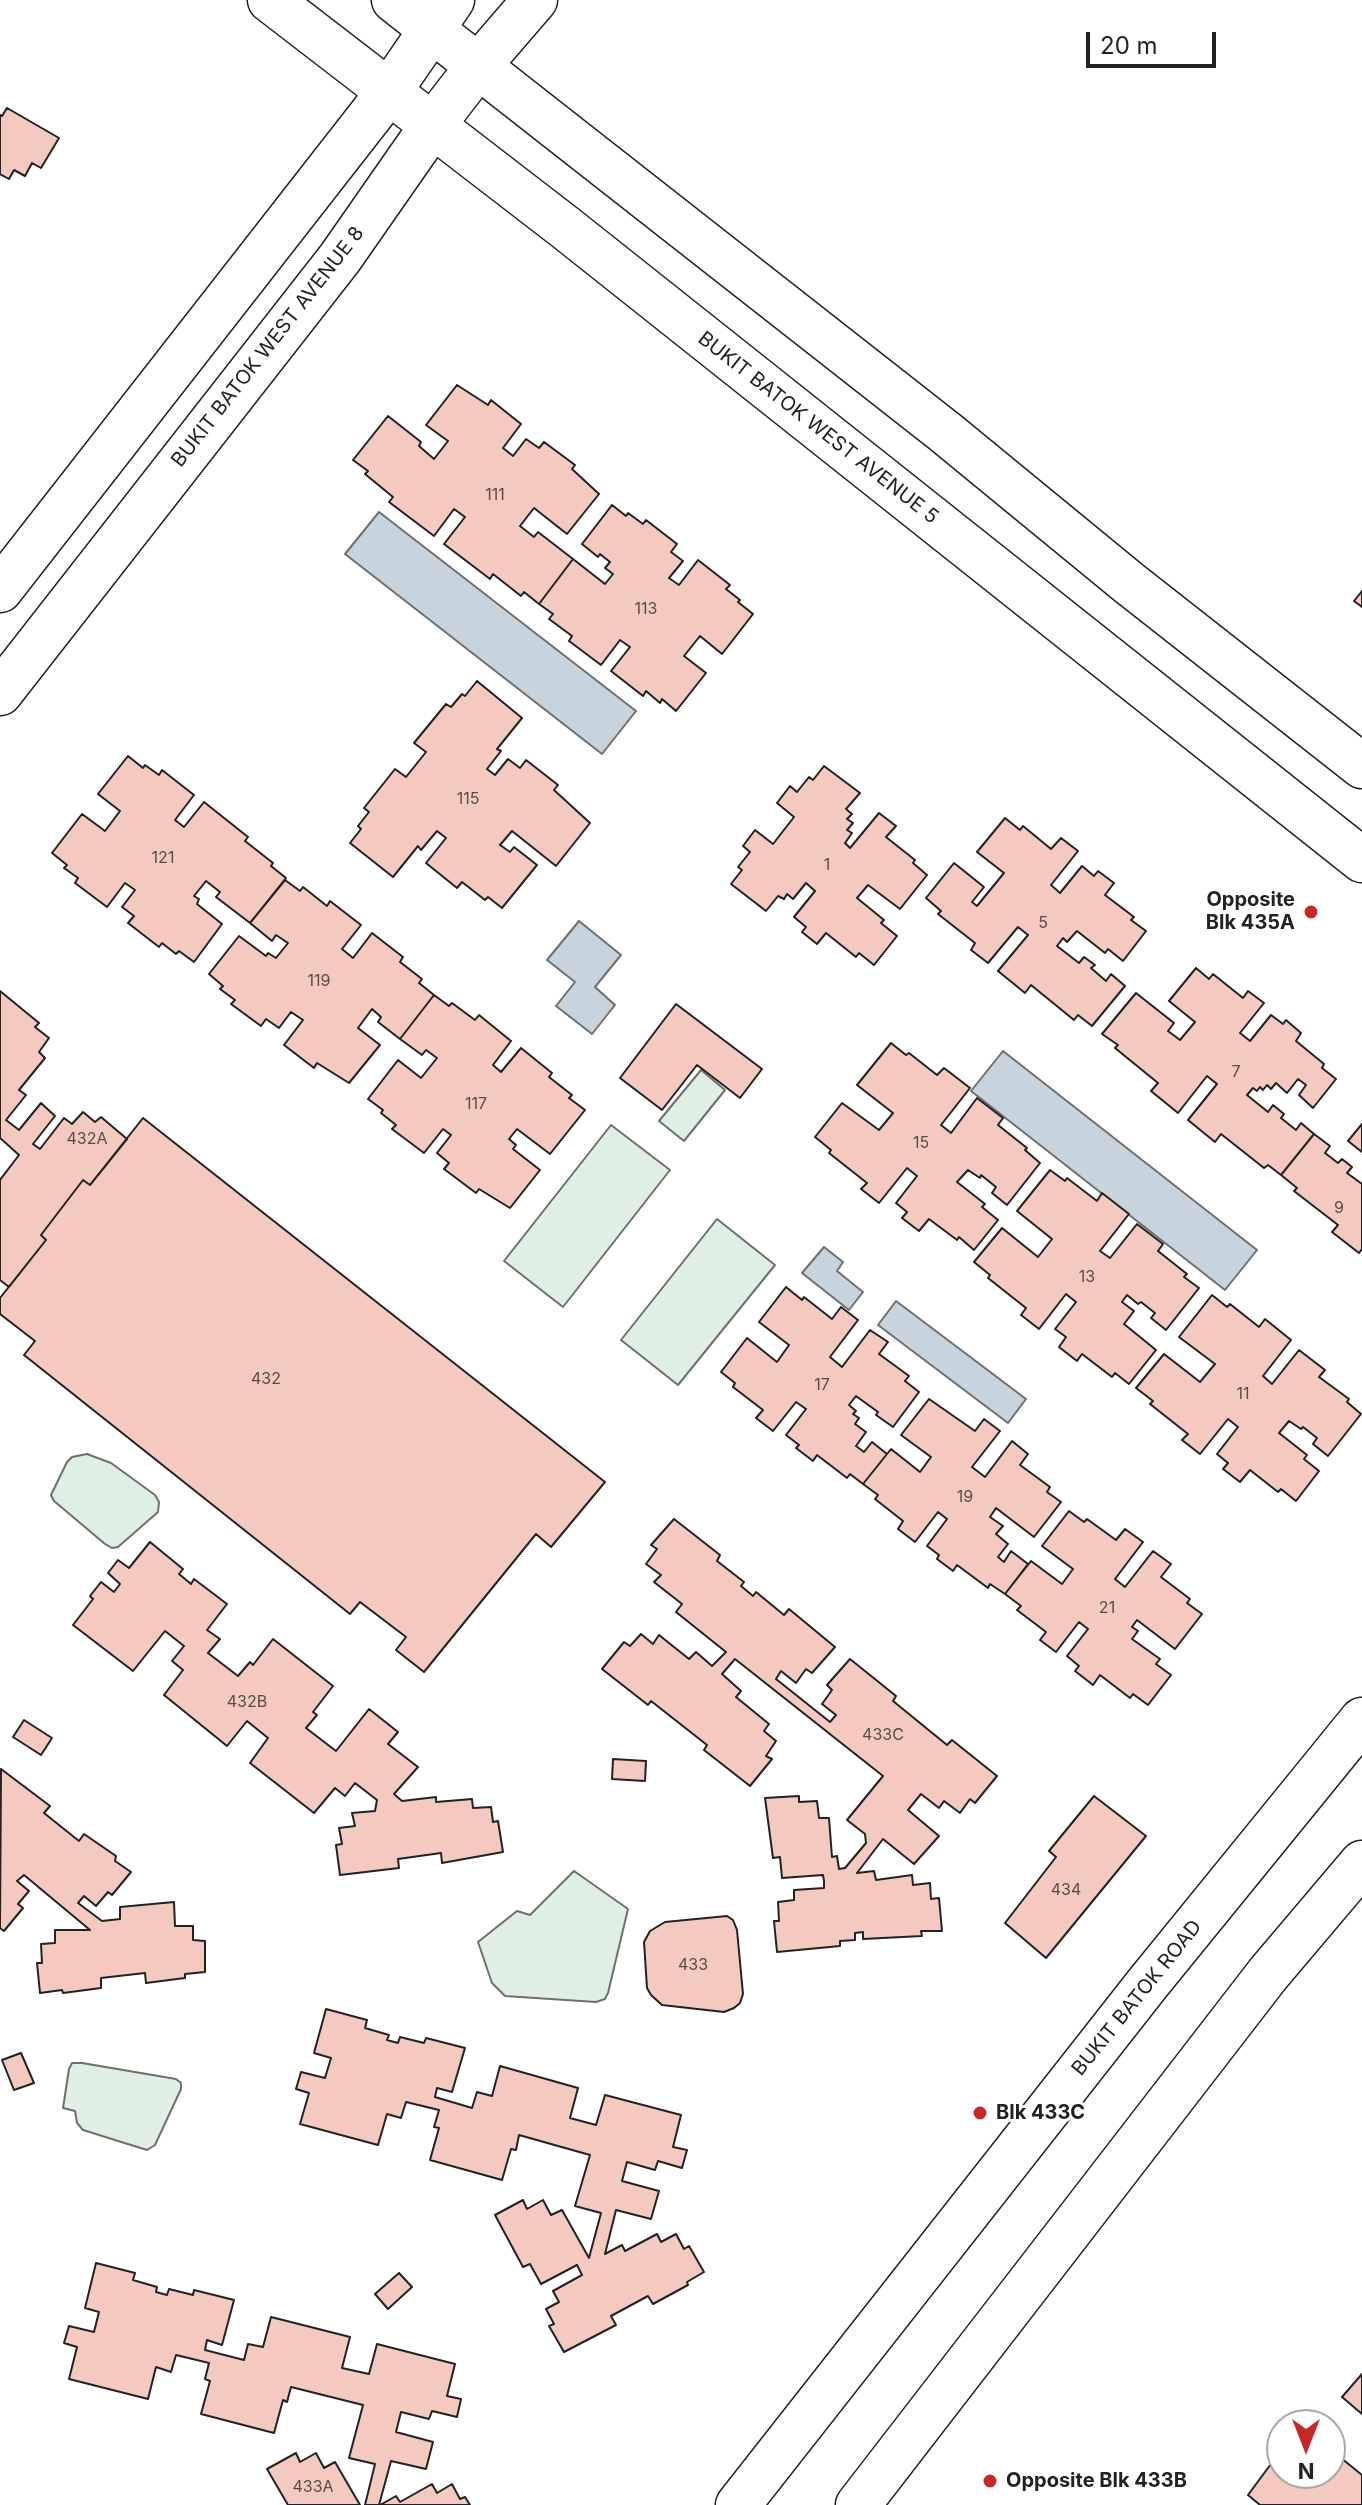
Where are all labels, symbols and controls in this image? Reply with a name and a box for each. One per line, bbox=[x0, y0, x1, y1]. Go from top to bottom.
scale bar bbox=[1090, 16, 1220, 66]
text: 20 m bbox=[1100, 31, 1158, 60]
street label: BUKIT BATOK WEST AVENUE 8 bbox=[167, 222, 369, 472]
street label: BUKIT BATOK WEST AVENUE 5 bbox=[693, 327, 943, 529]
house number: 111 bbox=[485, 485, 505, 505]
house number: 113 bbox=[635, 599, 657, 619]
house number: 115 bbox=[457, 789, 479, 809]
house number: 121 bbox=[152, 848, 174, 868]
house number: 1 bbox=[824, 855, 830, 875]
place label: Opposite Blk 435A bbox=[1206, 888, 1295, 935]
marker: Opposite Blk 435A bbox=[1302, 903, 1320, 921]
house number: 5 bbox=[1038, 913, 1048, 933]
house number: 119 bbox=[308, 971, 330, 991]
house number: 7 bbox=[1231, 1062, 1241, 1082]
house number: 117 bbox=[465, 1094, 487, 1114]
house number: 432A bbox=[66, 1129, 108, 1149]
house number: 15 bbox=[913, 1133, 929, 1153]
house number: 9 bbox=[1334, 1198, 1344, 1218]
house number: 13 bbox=[1079, 1267, 1095, 1287]
house number: 432 bbox=[251, 1369, 281, 1389]
house number: 17 bbox=[814, 1375, 830, 1395]
house number: 11 bbox=[1236, 1384, 1250, 1404]
house number: 19 bbox=[957, 1487, 973, 1507]
house number: 21 bbox=[1099, 1598, 1115, 1618]
house number: 432B bbox=[227, 1692, 267, 1712]
house number: 433C bbox=[862, 1725, 904, 1745]
house number: 434 bbox=[1051, 1880, 1081, 1900]
street label: BUKIT BATOK ROAD bbox=[1067, 1915, 1207, 2081]
house number: 433 bbox=[678, 1955, 708, 1975]
place label: Blk 433C bbox=[996, 2101, 1085, 2125]
marker: Blk 433C bbox=[971, 2104, 989, 2122]
north arrow bbox=[1266, 2409, 1346, 2489]
text: N bbox=[1298, 2458, 1314, 2484]
place label: Opposite Blk 433B bbox=[1006, 2469, 1187, 2493]
marker: Opposite Blk 433B bbox=[981, 2472, 999, 2490]
house number: 433A bbox=[292, 2477, 334, 2497]

